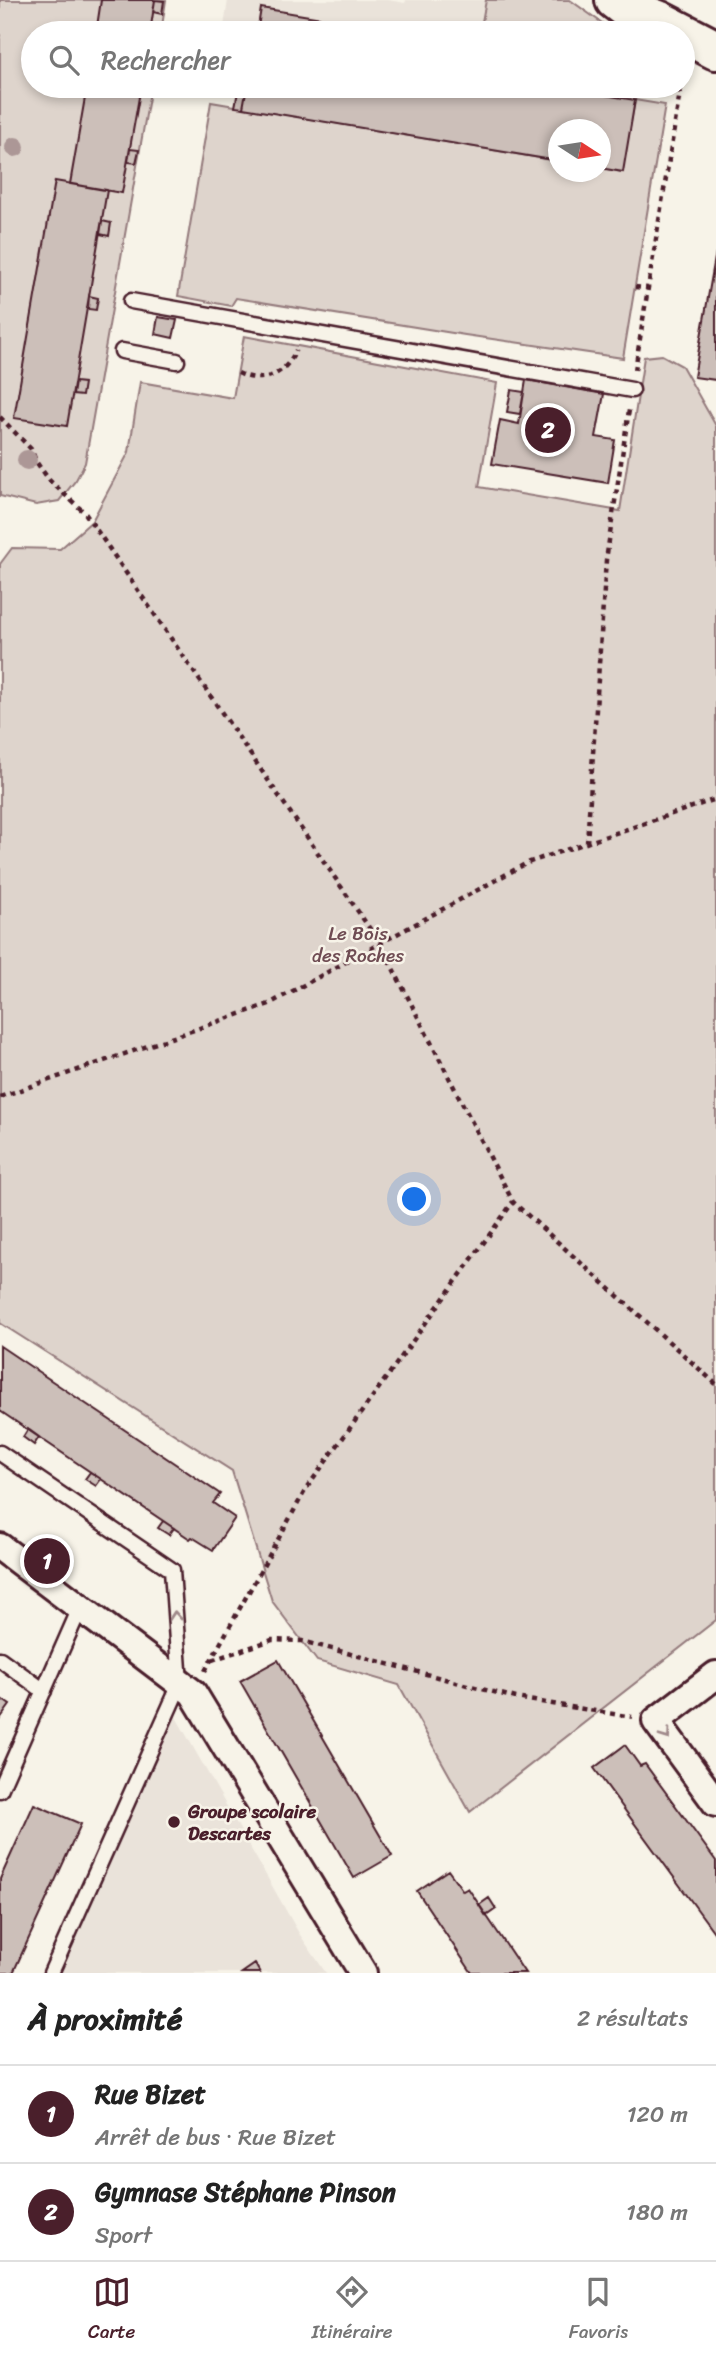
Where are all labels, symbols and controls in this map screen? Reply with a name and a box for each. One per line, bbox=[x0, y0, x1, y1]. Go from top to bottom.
search box bbox=[21, 21, 695, 98]
text: Rechercher bbox=[101, 37, 231, 83]
icon: search bbox=[45, 41, 83, 79]
north arrow bbox=[548, 119, 611, 182]
pin: 2 bbox=[525, 404, 571, 456]
park label: Le Bois des Roches bbox=[312, 917, 404, 972]
your location bbox=[397, 1182, 431, 1216]
pin: 1 bbox=[24, 1535, 70, 1587]
one-way arrow bbox=[168, 1610, 183, 1621]
one-way arrow bbox=[658, 1727, 671, 1740]
place label: Groupe scolaire Descartes bbox=[187, 1795, 317, 1850]
marker: Groupe scolaire Descartes bbox=[166, 1814, 182, 1830]
text: À proximité bbox=[28, 1992, 182, 2046]
text: 2 résultats bbox=[577, 1998, 688, 2039]
text: Rue Bizet bbox=[95, 2071, 206, 2117]
text: 1 bbox=[46, 2094, 56, 2135]
text: 120 m bbox=[627, 2094, 688, 2135]
text: Arrêt de bus · Rue Bizet bbox=[95, 2117, 336, 2158]
text: Gymnase Stéphane Pinson bbox=[95, 2169, 396, 2215]
text: 2 bbox=[44, 2192, 58, 2233]
text: 180 m bbox=[626, 2192, 688, 2233]
text: Sport bbox=[95, 2215, 152, 2256]
tab: Carte bbox=[88, 2273, 135, 2348]
tab: Itinéraire bbox=[311, 2273, 393, 2348]
tab: Favoris bbox=[569, 2273, 628, 2348]

